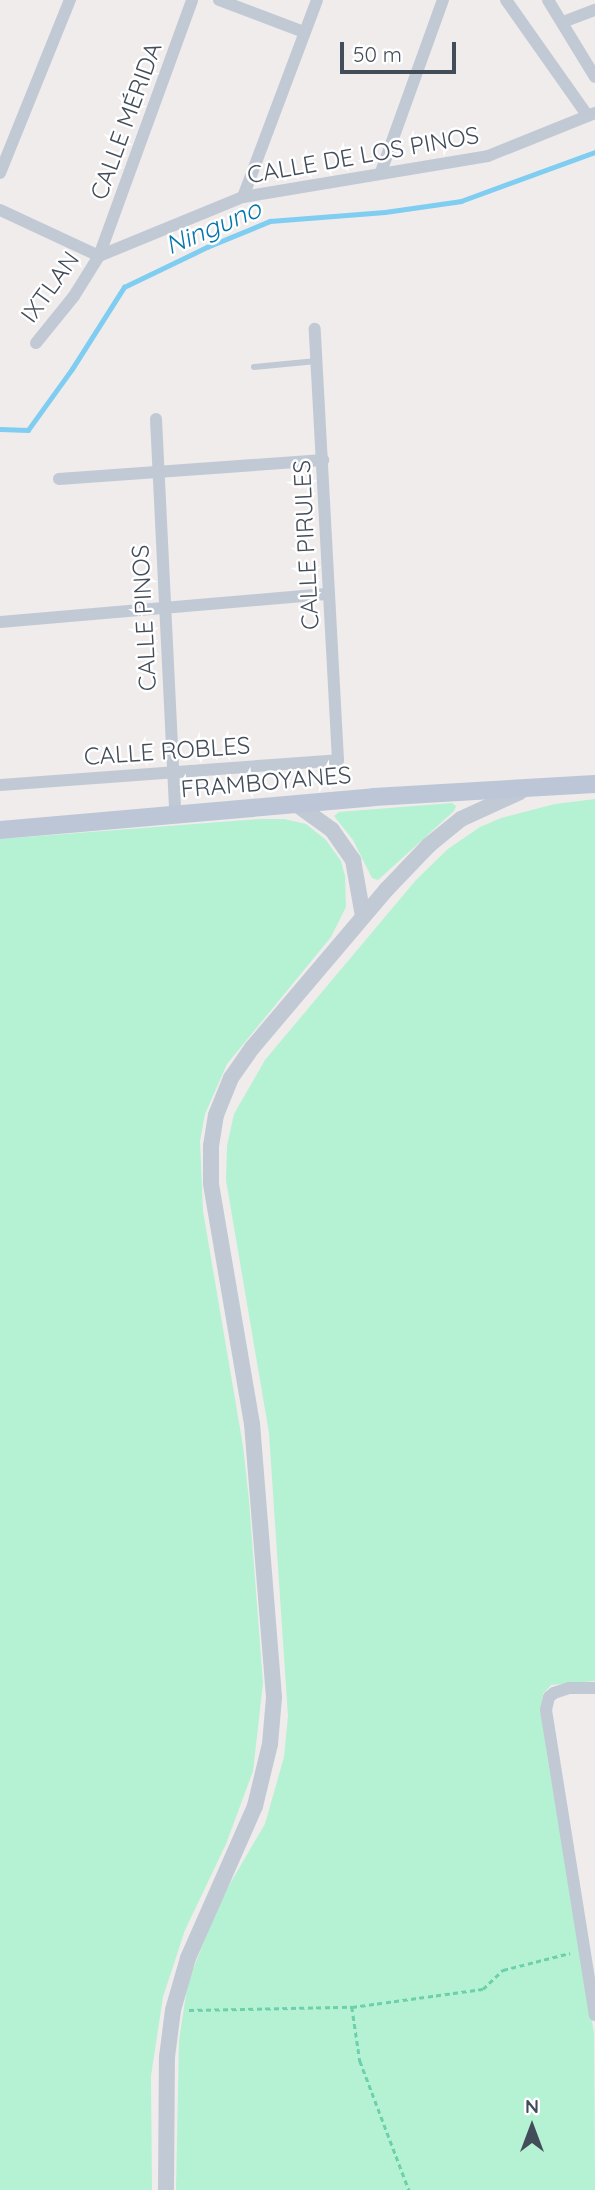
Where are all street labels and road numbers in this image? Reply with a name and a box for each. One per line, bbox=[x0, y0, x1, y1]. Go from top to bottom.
street label: CALLE MÉRIDA bbox=[84, 38, 168, 204]
street label: CALLE DE LOS PINOS bbox=[245, 120, 481, 190]
street label: IXTLAN bbox=[15, 246, 85, 328]
street label: CALLE PIRULES bbox=[287, 459, 325, 631]
street label: CALLE PINOS bbox=[126, 544, 162, 692]
street label: CALLE ROBLES bbox=[83, 731, 251, 771]
street label: FRAMBOYANES bbox=[180, 760, 352, 804]

